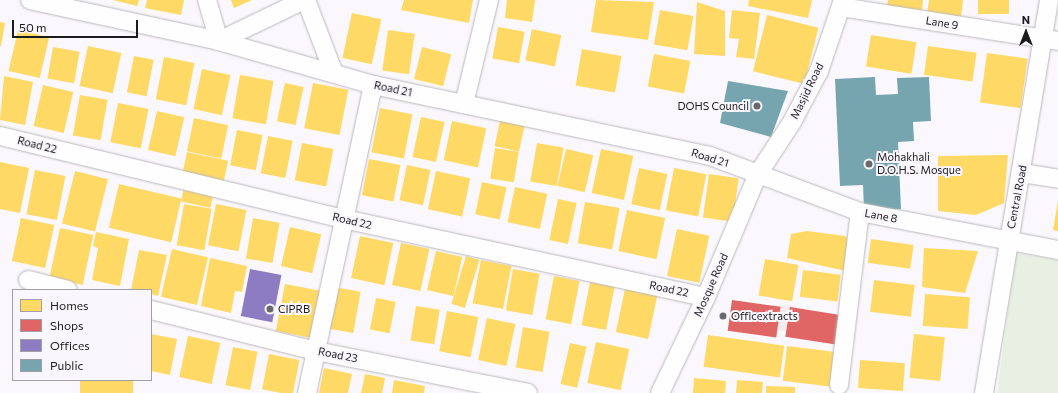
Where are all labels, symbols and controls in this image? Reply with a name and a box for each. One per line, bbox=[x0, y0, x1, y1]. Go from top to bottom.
scale bar bbox=[14, 12, 140, 38]
north arrow bbox=[1006, 12, 1046, 52]
text: N bbox=[1022, 13, 1030, 26]
street label: Lane 9 bbox=[925, 14, 959, 32]
text: 50 m bbox=[19, 20, 47, 34]
street label: Masjid Road bbox=[788, 61, 826, 121]
street label: Road 21 bbox=[373, 79, 413, 99]
place label: DOHS Council bbox=[677, 99, 749, 113]
marker: DOHS Council bbox=[752, 101, 762, 111]
street label: Road 22 bbox=[16, 134, 58, 156]
street label: Road 21 bbox=[690, 146, 730, 170]
place label: Mohakhali D.O.H.S. Mosque bbox=[877, 151, 961, 177]
marker: Mohakhali D.O.H.S. Mosque bbox=[864, 159, 874, 169]
street label: Central Road bbox=[1004, 164, 1030, 230]
street label: Lane 8 bbox=[864, 206, 898, 226]
street label: Road 22 bbox=[331, 210, 373, 232]
street label: Mosque Road bbox=[691, 251, 731, 319]
street label: Road 22 bbox=[648, 278, 690, 300]
legend bbox=[12, 289, 152, 381]
text: Homes bbox=[50, 298, 88, 312]
place label: CIPRB bbox=[278, 302, 310, 316]
marker: CIPRB bbox=[265, 304, 275, 314]
place label: Officextracts bbox=[731, 309, 798, 323]
marker: Officextracts bbox=[718, 311, 728, 321]
text: Shops bbox=[50, 318, 84, 332]
text: Offices bbox=[50, 338, 90, 352]
street label: Road 23 bbox=[317, 345, 359, 365]
text: Public bbox=[50, 358, 83, 372]

